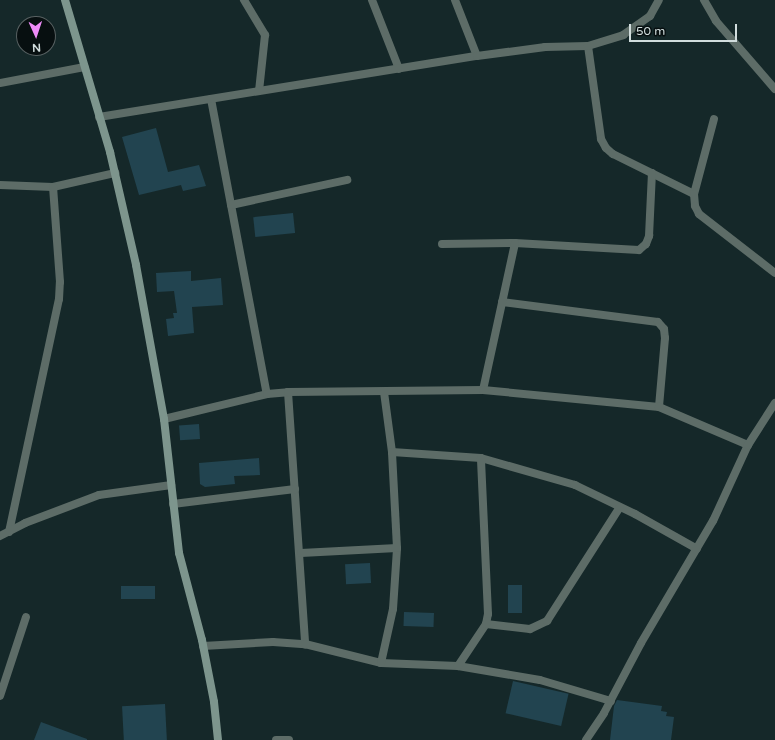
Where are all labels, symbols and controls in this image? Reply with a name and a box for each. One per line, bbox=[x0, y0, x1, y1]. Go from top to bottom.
north arrow bbox=[16, 16, 56, 56]
scale bar bbox=[631, 16, 739, 42]
text: 50 m bbox=[636, 24, 665, 38]
text: N bbox=[32, 41, 41, 54]

